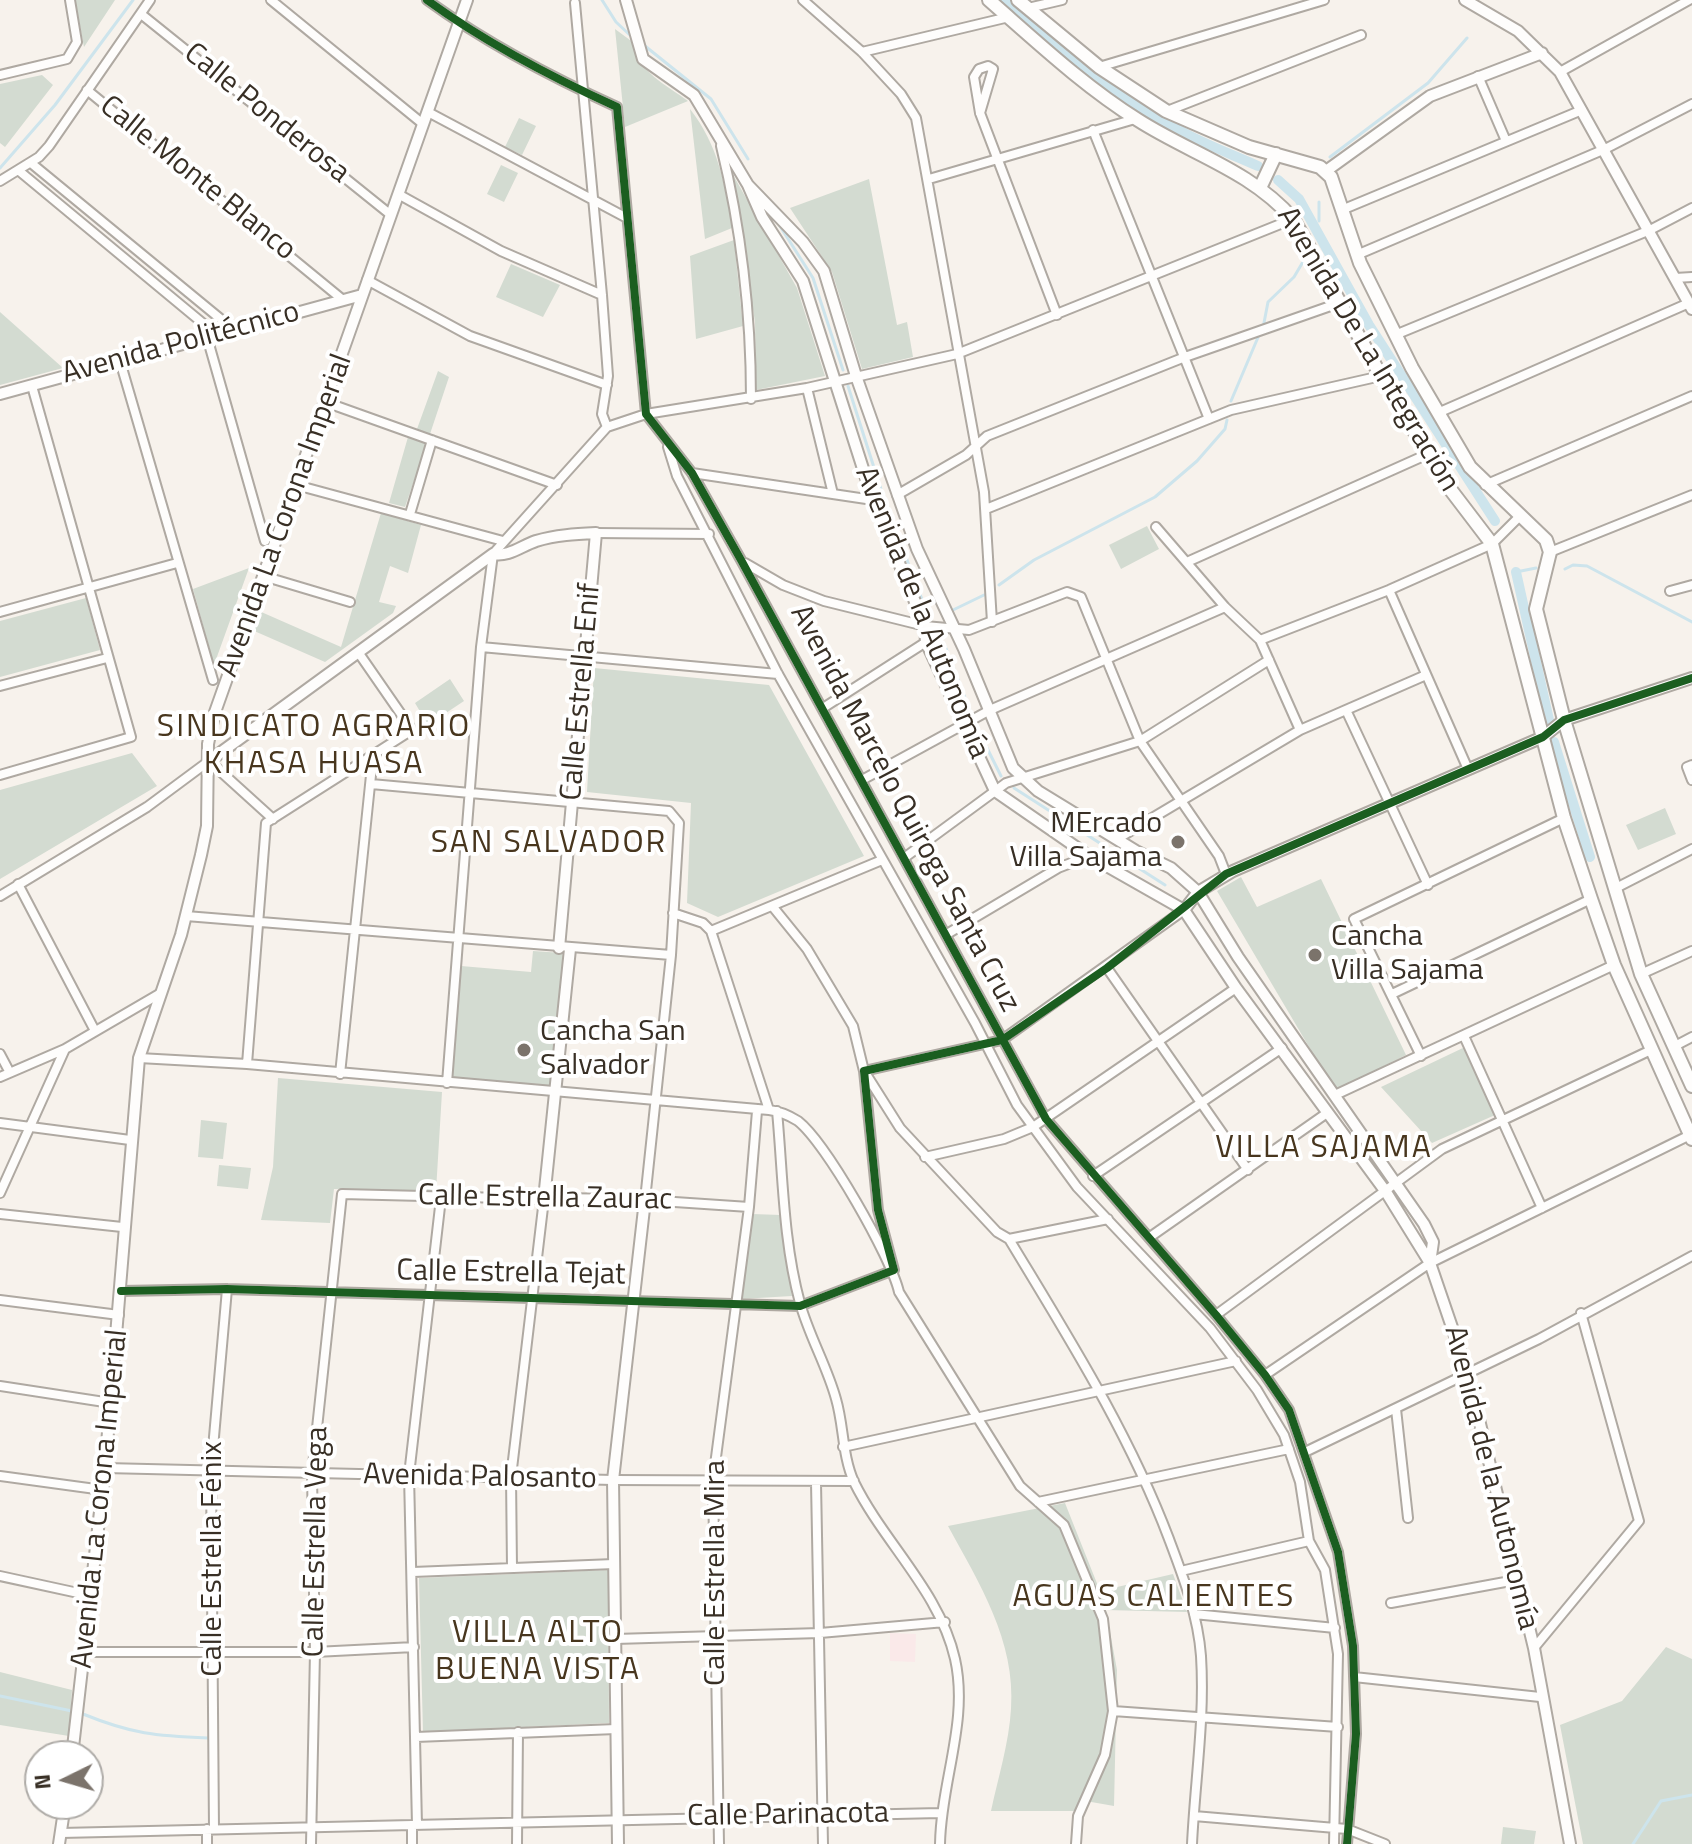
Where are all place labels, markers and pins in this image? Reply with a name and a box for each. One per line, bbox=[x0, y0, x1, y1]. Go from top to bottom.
place label: MErcado Villa Sajama bbox=[1009, 807, 1162, 878]
marker: MErcado Villa Sajama bbox=[1169, 833, 1187, 851]
place label: Cancha Villa Sajama bbox=[1331, 920, 1484, 990]
marker: Cancha Villa Sajama bbox=[1306, 946, 1324, 964]
place label: Cancha San Salvador bbox=[540, 1015, 686, 1086]
marker: Cancha San Salvador bbox=[515, 1041, 533, 1059]

